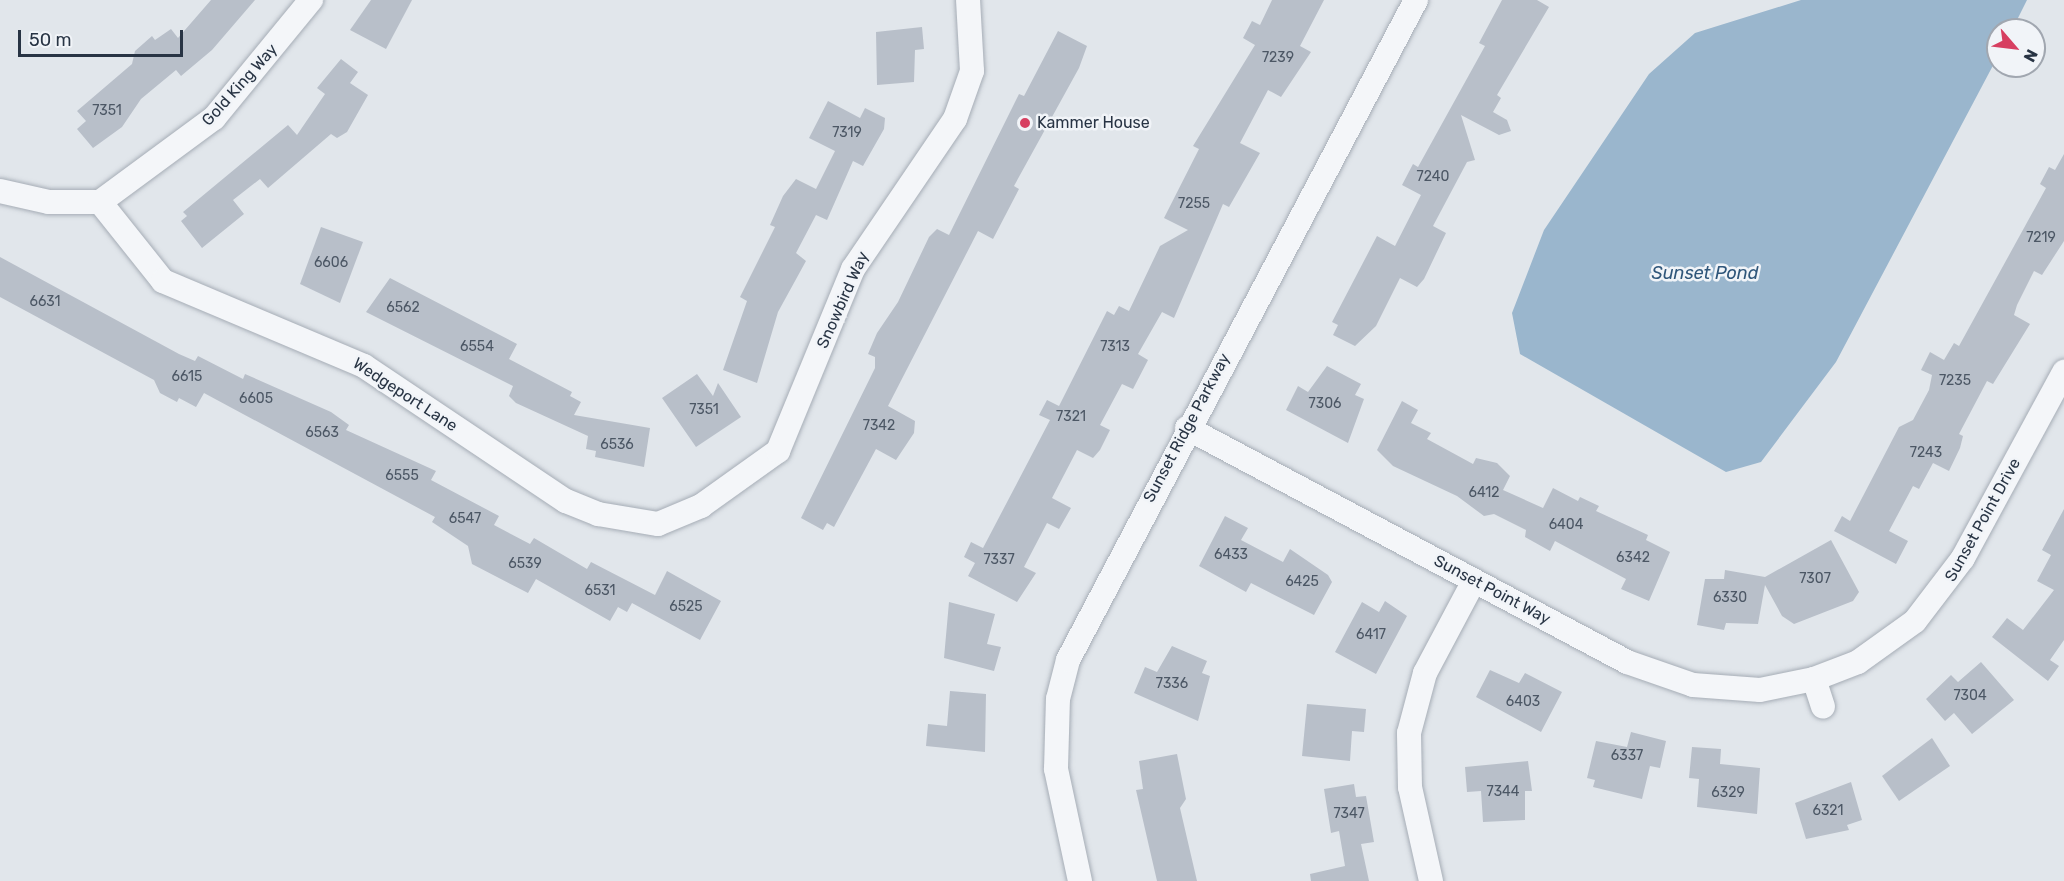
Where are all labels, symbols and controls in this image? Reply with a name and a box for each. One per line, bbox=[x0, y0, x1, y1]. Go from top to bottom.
scale bar bbox=[21, 18, 186, 56]
north arrow bbox=[1986, 18, 2046, 78]
text: 50 m bbox=[29, 29, 72, 51]
street label: Gold King Way bbox=[198, 40, 282, 130]
text: N bbox=[2019, 46, 2042, 65]
house number: 7239 bbox=[1262, 50, 1294, 66]
house number: 7351 bbox=[92, 103, 122, 119]
place label: Kammer House bbox=[1037, 113, 1150, 133]
marker: Kammer House bbox=[1018, 116, 1032, 130]
house number: 7319 bbox=[832, 125, 862, 141]
house number: 7240 bbox=[1417, 169, 1449, 185]
house number: 7255 bbox=[1178, 196, 1210, 212]
house number: 7219 bbox=[2026, 230, 2056, 246]
street label: Snowbird Way bbox=[813, 249, 873, 351]
house number: 6606 bbox=[314, 255, 348, 271]
water label: Sunset Pond bbox=[1652, 262, 1758, 284]
house number: 6631 bbox=[29, 294, 61, 310]
house number: 6562 bbox=[386, 300, 420, 316]
house number: 6554 bbox=[460, 339, 494, 355]
house number: 7313 bbox=[1100, 339, 1130, 355]
street label: Sunset Ridge Parkway bbox=[1140, 350, 1234, 506]
street label: Wedgeport Lane bbox=[349, 354, 461, 436]
house number: 6615 bbox=[172, 369, 202, 385]
house number: 7235 bbox=[1939, 373, 1971, 389]
house number: 6605 bbox=[239, 391, 273, 407]
house number: 7306 bbox=[1309, 396, 1341, 412]
house number: 7351 bbox=[689, 402, 719, 418]
house number: 7321 bbox=[1056, 409, 1086, 425]
house number: 7342 bbox=[863, 418, 895, 434]
house number: 6563 bbox=[305, 425, 339, 441]
house number: 6536 bbox=[600, 437, 634, 453]
house number: 7243 bbox=[1910, 445, 1942, 461]
street label: Sunset Point Drive bbox=[1941, 455, 2025, 585]
house number: 6555 bbox=[385, 468, 419, 484]
house number: 6412 bbox=[1468, 485, 1500, 501]
house number: 6547 bbox=[449, 511, 481, 527]
house number: 6404 bbox=[1549, 517, 1583, 533]
house number: 6433 bbox=[1214, 547, 1248, 563]
house number: 6342 bbox=[1616, 550, 1650, 566]
street label: Sunset Point Way bbox=[1430, 551, 1554, 629]
house number: 7337 bbox=[983, 552, 1015, 568]
house number: 6539 bbox=[508, 556, 542, 572]
house number: 7307 bbox=[1799, 571, 1831, 587]
house number: 6425 bbox=[1285, 574, 1319, 590]
house number: 6531 bbox=[585, 583, 615, 599]
house number: 6330 bbox=[1713, 590, 1747, 606]
house number: 6525 bbox=[669, 599, 703, 615]
house number: 6417 bbox=[1356, 627, 1386, 643]
house number: 7336 bbox=[1156, 676, 1188, 692]
house number: 7304 bbox=[1953, 688, 1987, 704]
house number: 6403 bbox=[1506, 694, 1540, 710]
house number: 6337 bbox=[1611, 748, 1643, 764]
house number: 7344 bbox=[1487, 784, 1519, 800]
house number: 6329 bbox=[1711, 785, 1745, 801]
house number: 6321 bbox=[1812, 803, 1844, 819]
house number: 7347 bbox=[1333, 806, 1365, 822]

